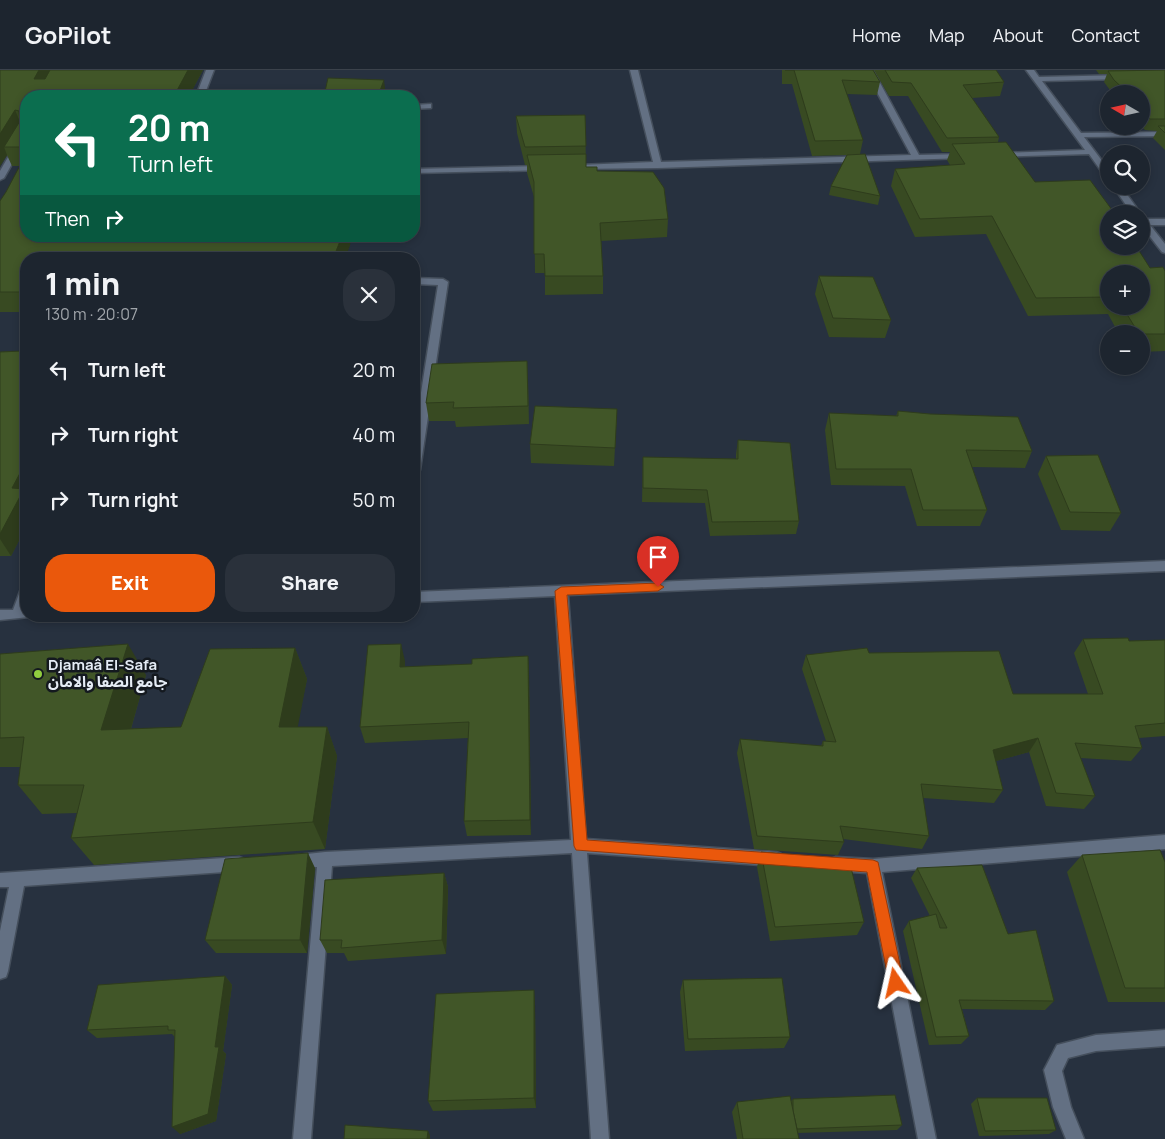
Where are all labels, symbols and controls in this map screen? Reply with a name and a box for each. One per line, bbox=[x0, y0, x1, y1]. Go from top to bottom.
text: GoPilot bbox=[25, 18, 111, 51]
text: Home bbox=[852, 23, 901, 47]
text: Map bbox=[929, 23, 965, 47]
text: About bbox=[993, 23, 1043, 47]
text: Contact bbox=[1071, 23, 1140, 47]
north arrow bbox=[1100, 85, 1150, 135]
map controls bbox=[1100, 85, 1150, 375]
text: 20 m bbox=[128, 104, 210, 152]
icon: left bbox=[45, 110, 110, 175]
button: search bbox=[1100, 145, 1150, 195]
text: Turn left bbox=[128, 149, 213, 179]
icon: right bbox=[100, 205, 128, 233]
button: layers bbox=[1100, 205, 1150, 255]
text: Then bbox=[45, 206, 90, 232]
text: 1 min bbox=[45, 263, 120, 304]
button: + bbox=[1100, 265, 1150, 315]
button: close bbox=[343, 269, 395, 321]
text: 130 m · 20:07 bbox=[45, 303, 138, 325]
button: − bbox=[1100, 325, 1150, 375]
icon: left bbox=[45, 356, 73, 384]
text: Turn left bbox=[88, 357, 166, 383]
text: 20 m bbox=[353, 357, 395, 383]
icon: right bbox=[45, 421, 73, 449]
text: Turn right bbox=[88, 422, 178, 448]
text: 40 m bbox=[352, 422, 395, 448]
icon: right bbox=[45, 486, 73, 514]
text: Turn right bbox=[88, 487, 178, 513]
text: 50 m bbox=[353, 487, 395, 513]
pin bbox=[637, 536, 679, 587]
icon: arrive bbox=[644, 543, 672, 571]
button: Exit bbox=[45, 554, 215, 612]
button: Share bbox=[225, 554, 395, 612]
place label: Djamaâ El-Safa جامع الصفا والامان bbox=[48, 654, 168, 693]
marker: Djamaâ El-Safa جامع الصفا والامان bbox=[32, 668, 44, 680]
position arrow bbox=[869, 956, 921, 1008]

